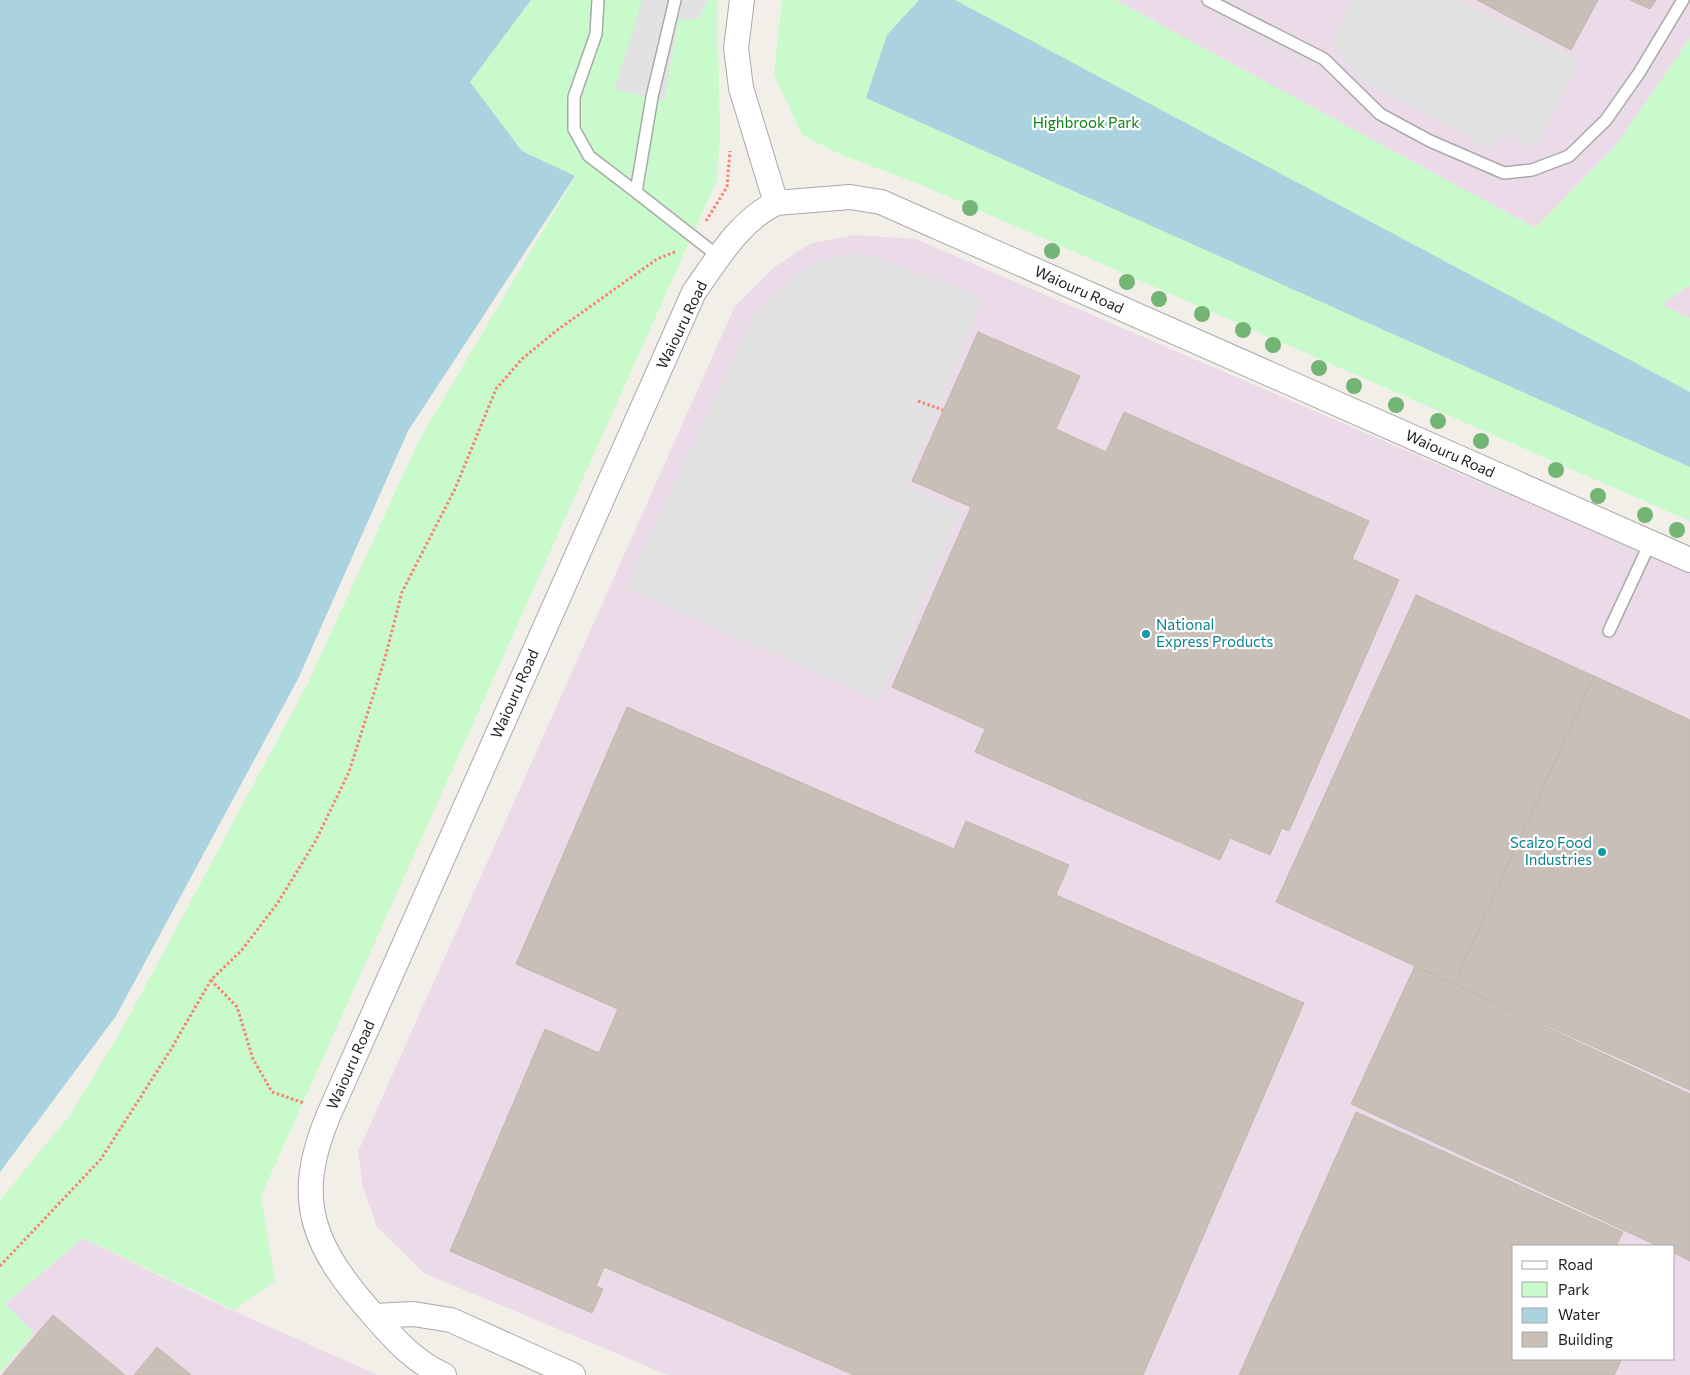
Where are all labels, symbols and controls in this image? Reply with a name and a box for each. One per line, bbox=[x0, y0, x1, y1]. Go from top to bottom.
park label: Highbrook Park bbox=[1033, 113, 1139, 131]
street label: Waiouru Road bbox=[1032, 261, 1127, 317]
street label: Waiouru Road bbox=[652, 278, 710, 372]
street label: Waiouru Road bbox=[1403, 425, 1498, 481]
place label: National Express Products bbox=[1156, 615, 1274, 650]
marker: National Express Products bbox=[1140, 628, 1152, 640]
street label: Waiouru Road bbox=[486, 646, 542, 741]
place label: Scalzo Food Industries bbox=[1510, 833, 1592, 868]
marker: Scalzo Food Industries bbox=[1596, 846, 1608, 858]
street label: Waiouru Road bbox=[322, 1017, 378, 1112]
legend bbox=[1512, 1245, 1675, 1360]
text: Road bbox=[1558, 1255, 1593, 1273]
text: Park bbox=[1558, 1280, 1589, 1298]
text: Water bbox=[1558, 1305, 1600, 1323]
text: Building bbox=[1558, 1330, 1613, 1348]

